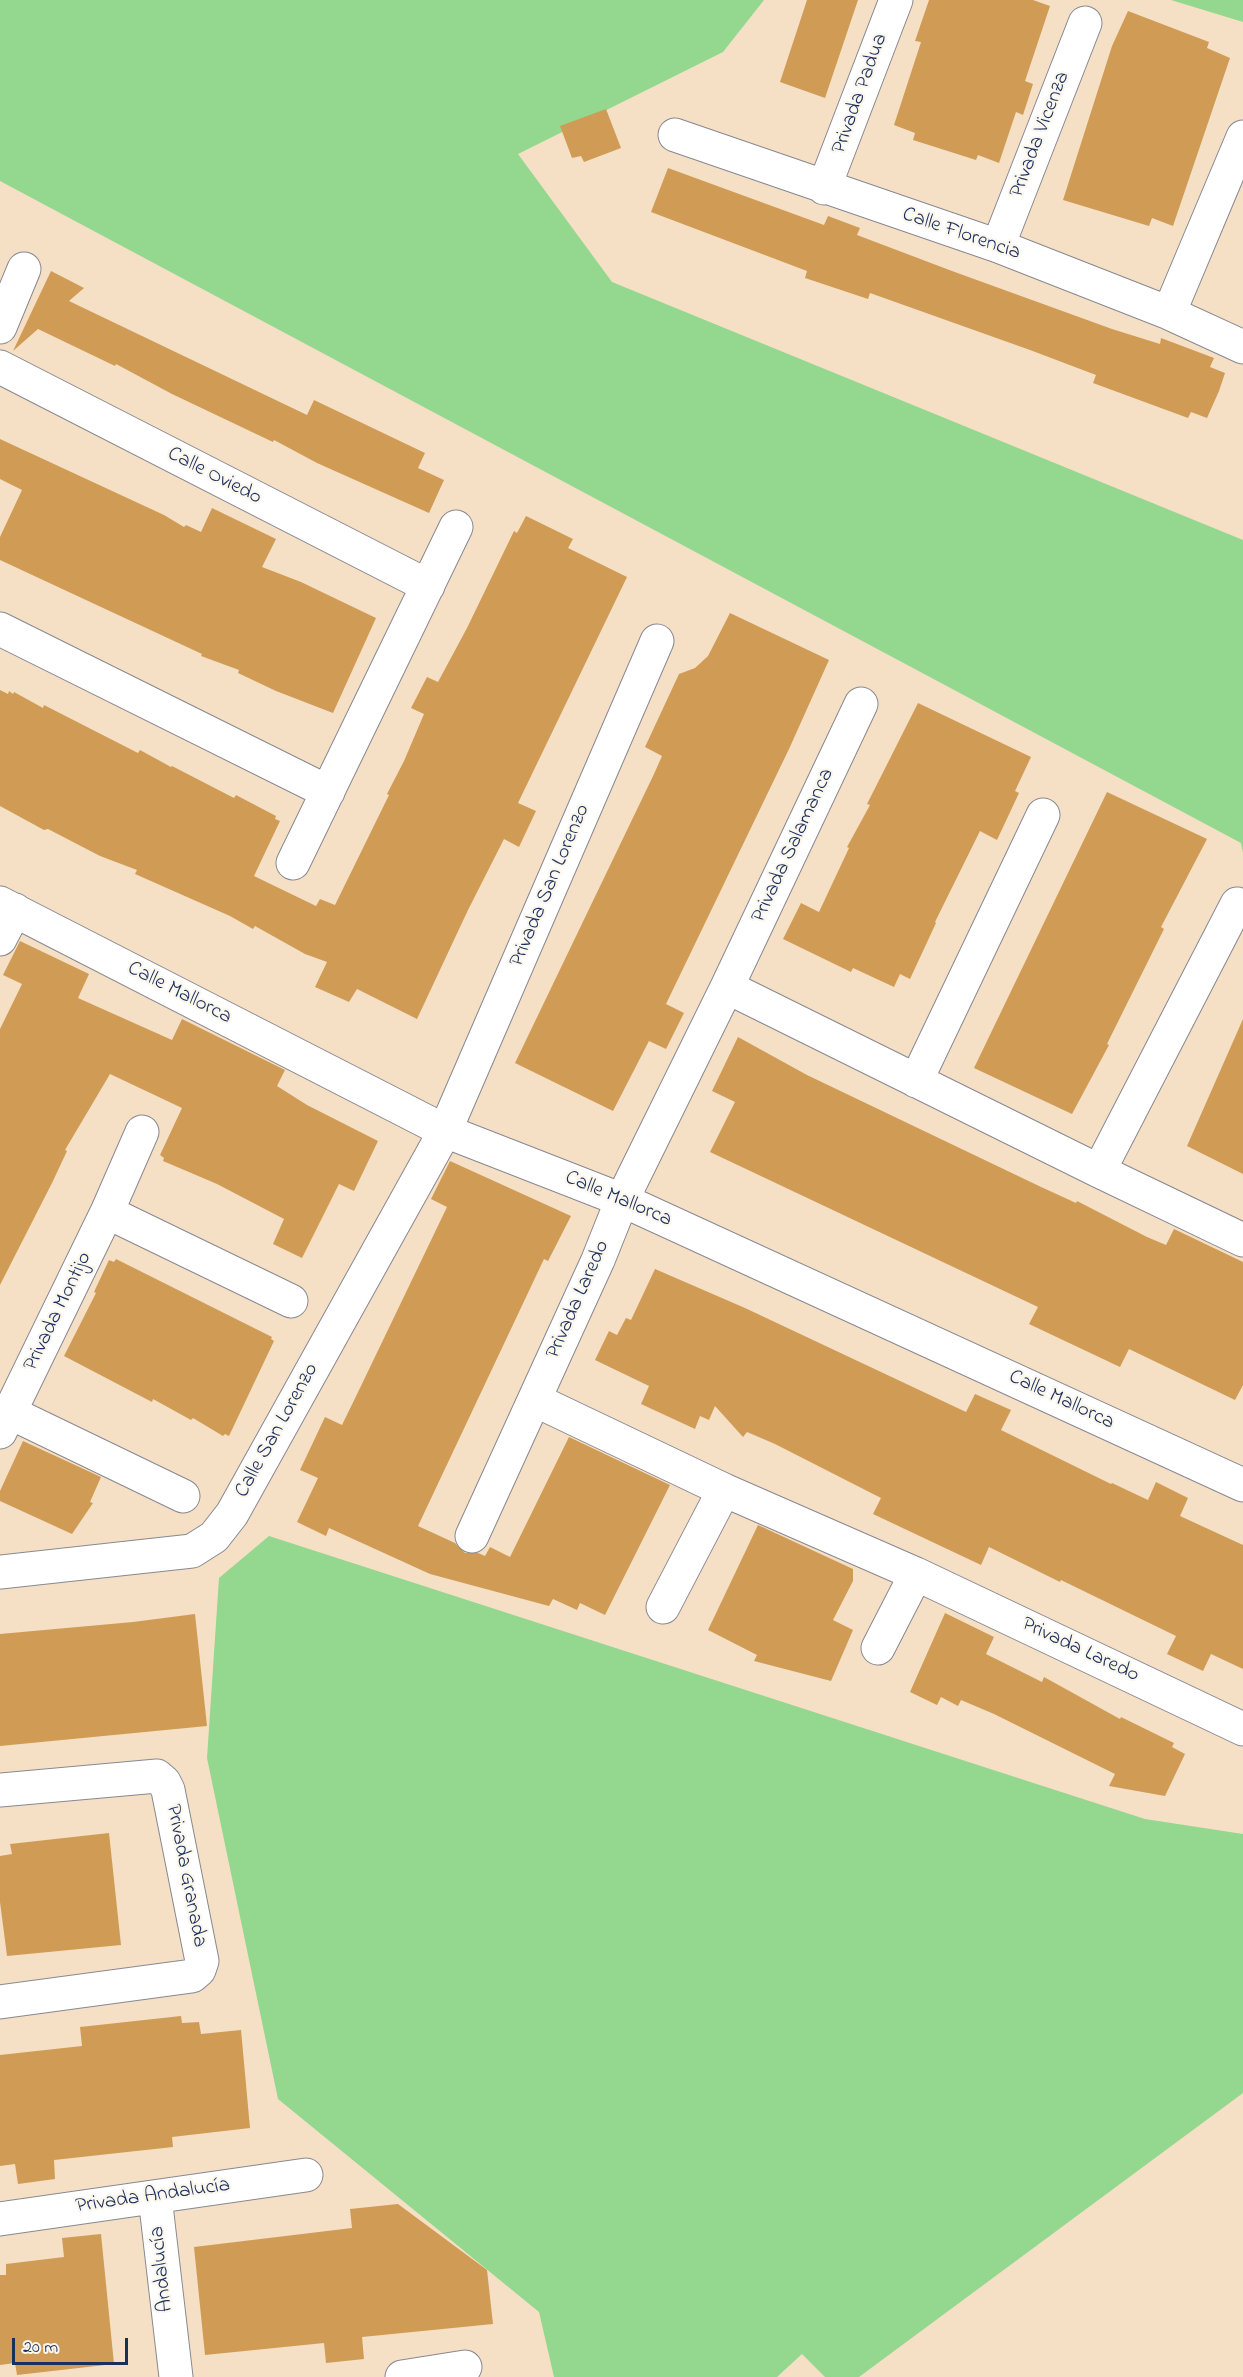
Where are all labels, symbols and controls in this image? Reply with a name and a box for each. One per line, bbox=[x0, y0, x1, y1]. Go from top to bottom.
street label: Privada Padua bbox=[828, 30, 894, 158]
street label: Privada Vicenza bbox=[1005, 68, 1077, 202]
street label: Calle Florencia bbox=[899, 203, 1023, 267]
street label: Calle Oviedo bbox=[163, 443, 265, 511]
street label: Privada Salamanca bbox=[747, 765, 841, 927]
street label: Privada San Lorenzo bbox=[505, 801, 597, 971]
street label: Calle Mallorca bbox=[123, 957, 235, 1031]
street label: Calle Mallorca bbox=[561, 1166, 675, 1234]
street label: Privada Laredo bbox=[542, 1237, 616, 1363]
street label: Privada Montijo bbox=[19, 1249, 99, 1375]
street label: Calle San Lorenzo bbox=[231, 1359, 325, 1503]
street label: Calle Mallorca bbox=[1004, 1366, 1118, 1436]
street label: Privada Laredo bbox=[1017, 1613, 1143, 1689]
street label: Privada Granada bbox=[159, 1802, 211, 1950]
street label: Privada Andalucía bbox=[74, 2174, 232, 2220]
street label: Andalucía bbox=[146, 2225, 180, 2313]
scale bar bbox=[15, 2326, 130, 2364]
text: 20 m bbox=[23, 2335, 58, 2361]

